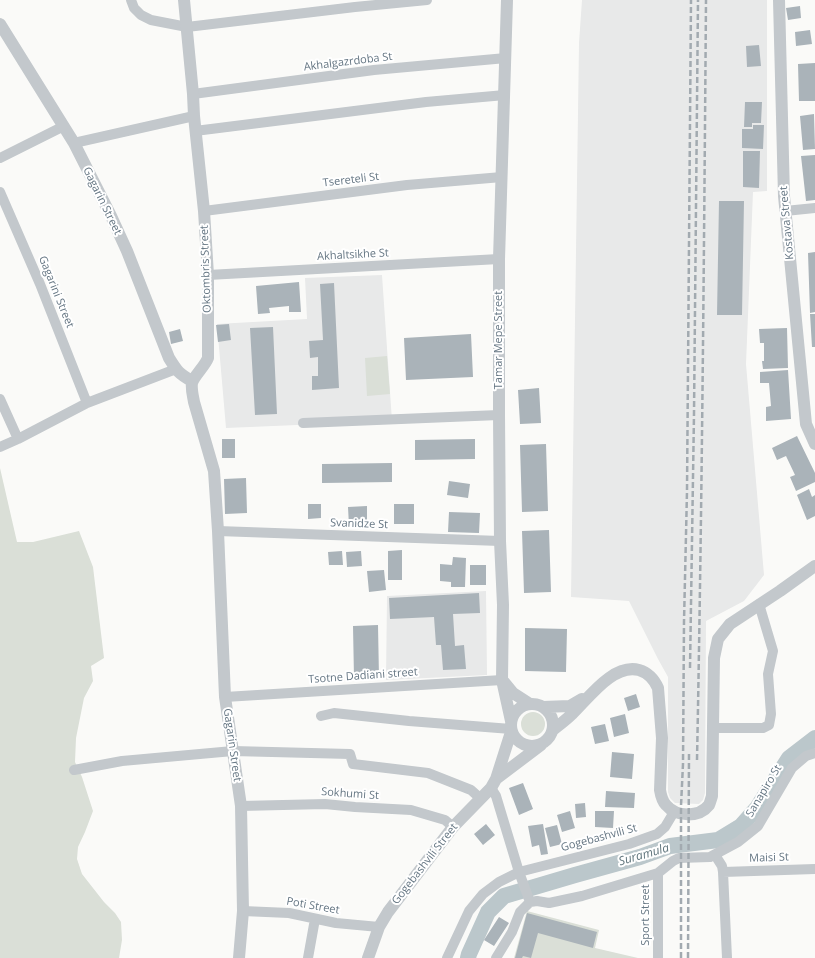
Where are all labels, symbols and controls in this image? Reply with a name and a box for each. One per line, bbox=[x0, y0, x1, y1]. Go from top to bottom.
street label: Akhalgazrdoba St bbox=[303, 50, 393, 74]
street label: Gagarin Street bbox=[80, 165, 124, 237]
street label: Tsereteli St bbox=[322, 170, 380, 190]
street label: Kostava Street bbox=[777, 186, 797, 260]
street label: Oktombris Street bbox=[198, 225, 214, 313]
street label: Akhaltsikhe St bbox=[317, 247, 389, 263]
street label: Gagarini Street bbox=[36, 254, 76, 330]
street label: Tamar Mepe Street bbox=[492, 291, 506, 389]
street label: Svanidze St bbox=[330, 516, 388, 532]
street label: Tsotne Dadiani street bbox=[308, 666, 418, 686]
street label: Gagarin Street bbox=[220, 708, 244, 782]
street label: Sanapiro St bbox=[743, 763, 785, 819]
street label: Sokhumi St bbox=[321, 785, 379, 803]
street label: Gogebashvili Street bbox=[389, 821, 461, 907]
street label: Gogebashvili St bbox=[560, 822, 638, 854]
water label: Suramula bbox=[617, 841, 671, 869]
street label: Maisi St bbox=[749, 851, 789, 865]
street label: Sport Street bbox=[639, 884, 653, 946]
street label: Poti Street bbox=[286, 895, 340, 917]

